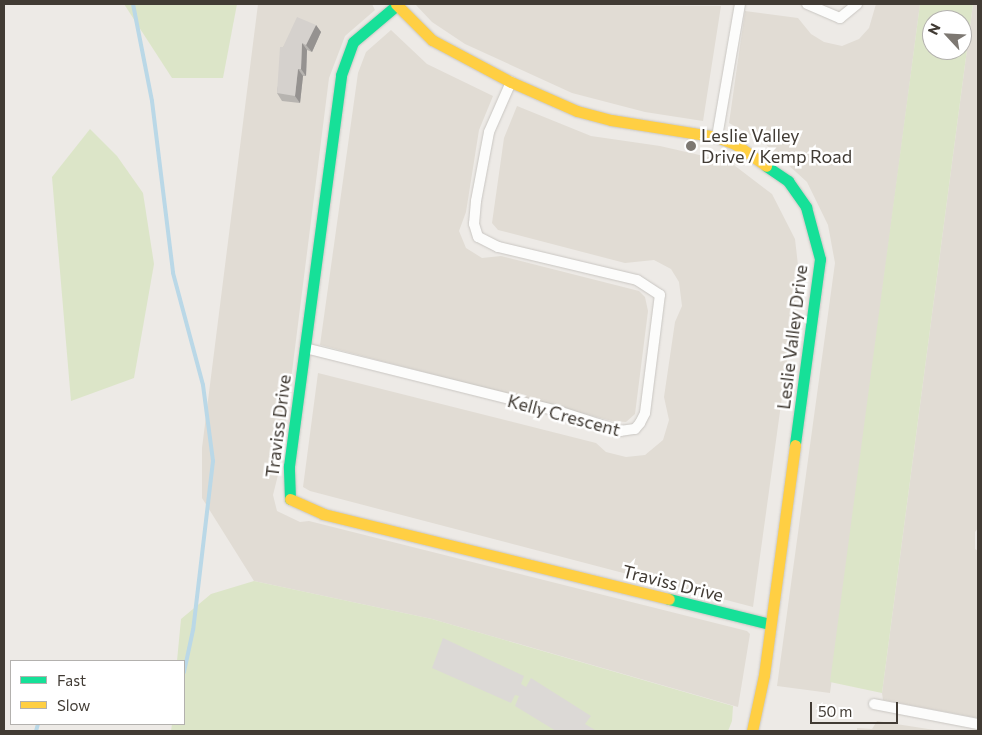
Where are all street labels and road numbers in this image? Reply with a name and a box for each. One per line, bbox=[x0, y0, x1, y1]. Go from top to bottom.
street label: Leslie Valley Drive bbox=[772, 263, 812, 411]
street label: Traviss Drive bbox=[261, 373, 295, 479]
street label: Kelly Crescent bbox=[505, 390, 623, 440]
street label: Traviss Drive bbox=[620, 560, 726, 606]

